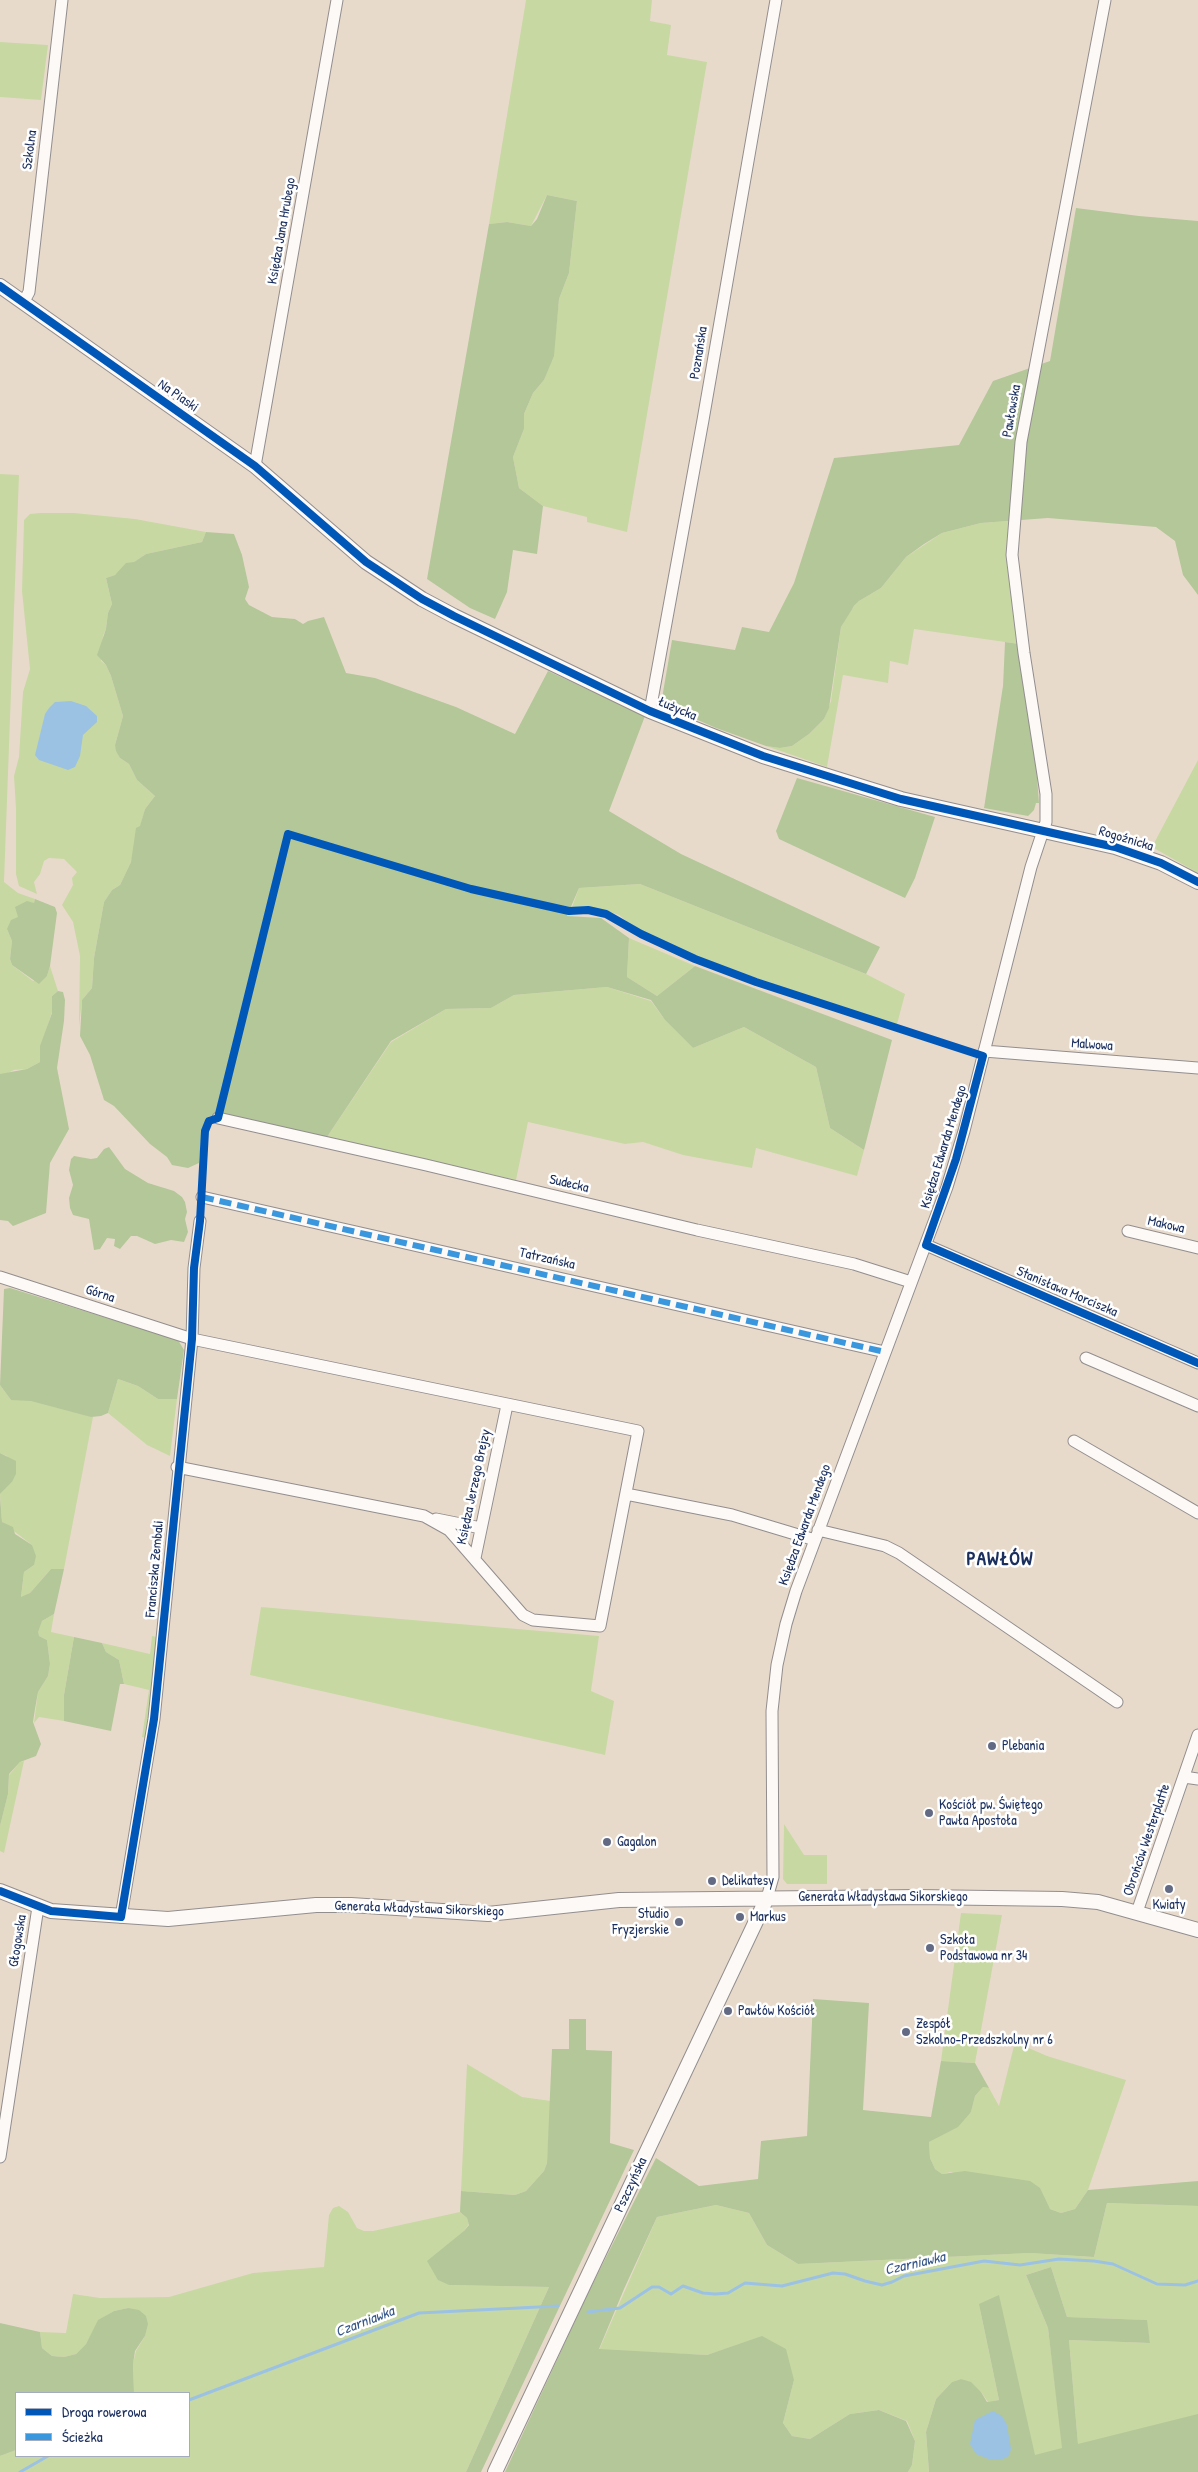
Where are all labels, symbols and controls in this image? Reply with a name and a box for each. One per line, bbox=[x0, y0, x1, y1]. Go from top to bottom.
street label: Szkolna bbox=[19, 129, 41, 171]
street label: Księdza Jana Hrubego bbox=[264, 176, 300, 286]
street label: Poznańska bbox=[687, 325, 711, 381]
street label: Na Piaski bbox=[154, 376, 202, 416]
street label: Pawłowska bbox=[999, 384, 1025, 438]
street label: Łużycka bbox=[655, 693, 699, 725]
street label: Rogoźnicka bbox=[1097, 823, 1155, 855]
street label: Malwowa bbox=[1071, 1035, 1113, 1055]
street label: Księdza Edwarda Mendego bbox=[917, 1083, 971, 1211]
street label: Sudecka bbox=[548, 1171, 590, 1197]
street label: Makowa bbox=[1146, 1213, 1186, 1237]
street label: Tatrzańska bbox=[517, 1244, 577, 1274]
street label: Stanisława Morciszka bbox=[1014, 1263, 1120, 1321]
street label: Górna bbox=[83, 1281, 117, 1307]
street label: Księdza Jerzego Brejzy bbox=[454, 1428, 494, 1546]
street label: Księdza Edwarda Mendego bbox=[775, 1462, 835, 1588]
street label: Franciszka Zembali bbox=[142, 1520, 168, 1618]
district label: PAWŁÓW bbox=[966, 1549, 1034, 1571]
place label: Plebania bbox=[1002, 1738, 1044, 1754]
marker: Plebania bbox=[986, 1740, 998, 1752]
street label: Obrońców Westerplatte bbox=[1120, 1782, 1174, 1898]
place label: Kościół pw. Świętego Pawła Apostoła bbox=[939, 1797, 1043, 1830]
marker: Kościół pw. Świętego Pawła Apostoła bbox=[923, 1807, 935, 1819]
place label: Gagalon bbox=[617, 1834, 657, 1850]
marker: Gagalon bbox=[601, 1836, 613, 1848]
place label: Delikatesy bbox=[722, 1873, 774, 1889]
marker: Delikatesy bbox=[706, 1875, 718, 1887]
marker: Kwiaty bbox=[1163, 1883, 1175, 1895]
street label: Generała Władysława Sikorskiego bbox=[798, 1889, 968, 1905]
place label: Kwiaty bbox=[1152, 1897, 1186, 1913]
street label: Generała Władysława Sikorskiego bbox=[334, 1898, 504, 1920]
place label: Studio Fryzjerskie bbox=[612, 1906, 669, 1938]
place label: Markus bbox=[750, 1909, 786, 1925]
marker: Markus bbox=[734, 1911, 746, 1923]
street label: Głogowska bbox=[6, 1914, 30, 1968]
marker: Studio Fryzjerskie bbox=[673, 1916, 685, 1928]
place label: Szkoła Podstawowa nr 34 bbox=[940, 1932, 1027, 1964]
marker: Szkoła Podstawowa nr 34 bbox=[924, 1942, 936, 1954]
place label: Pawłów Kościół bbox=[738, 2003, 815, 2019]
marker: Pawłów Kościół bbox=[722, 2005, 734, 2017]
place label: Zespół Szkolno-Przedszkolny nr 6 bbox=[916, 2016, 1053, 2048]
marker: Zespół Szkolno-Przedszkolny nr 6 bbox=[900, 2026, 912, 2038]
street label: Pszczyńska bbox=[611, 2155, 651, 2215]
water label: Czarniawka bbox=[883, 2248, 947, 2280]
water label: Czarniawka bbox=[333, 2303, 397, 2341]
legend bbox=[15, 2392, 190, 2457]
text: Droga rowerowa bbox=[62, 2401, 146, 2422]
text: Ścieżka bbox=[62, 2426, 103, 2447]

